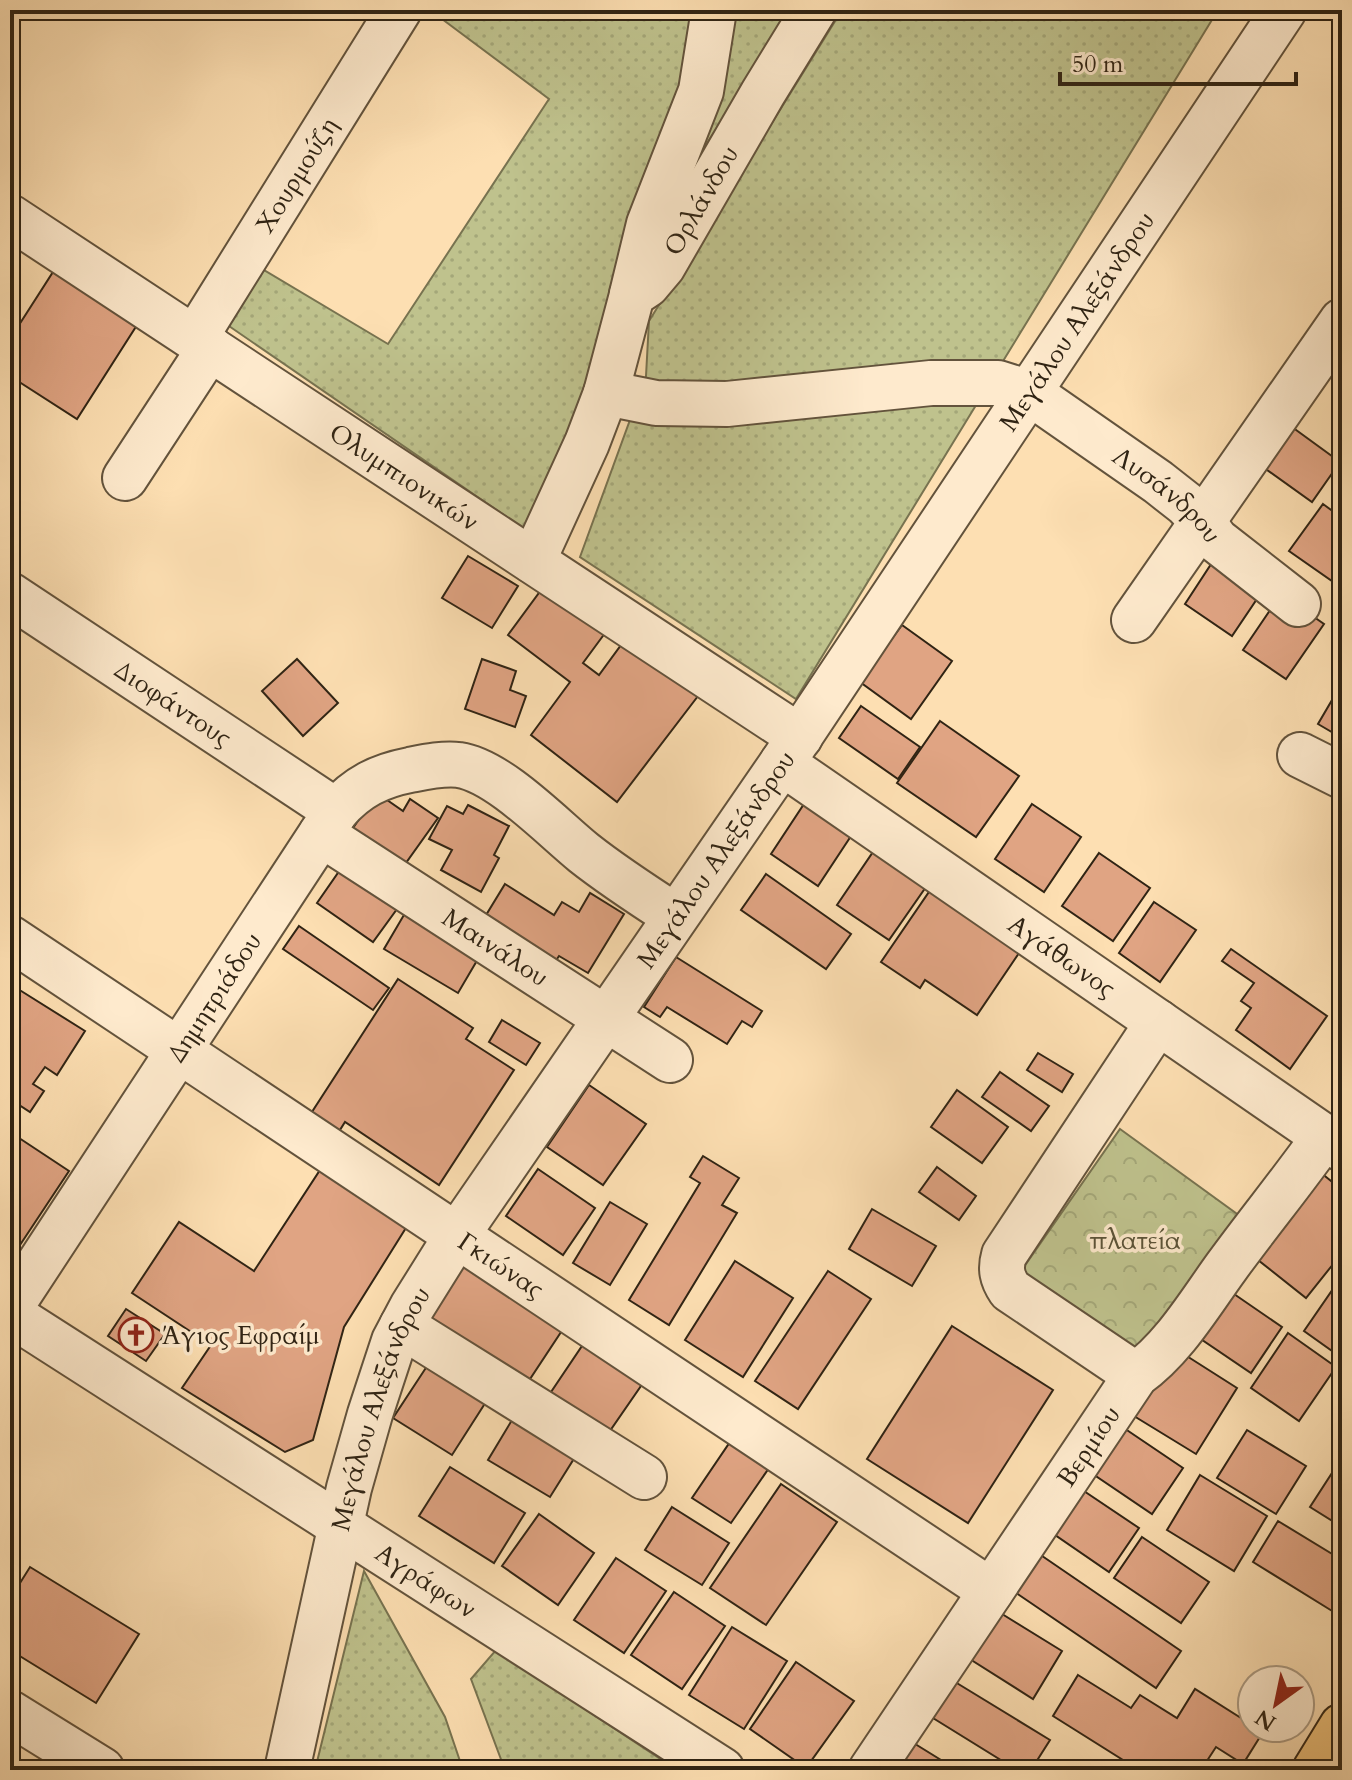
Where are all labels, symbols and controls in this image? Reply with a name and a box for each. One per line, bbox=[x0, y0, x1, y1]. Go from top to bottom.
scale bar bbox=[1060, 36, 1296, 86]
text: 50 m bbox=[1072, 48, 1124, 81]
street label: Χουρμούζη bbox=[247, 111, 346, 239]
street label: Ορλάνδου bbox=[655, 139, 746, 262]
street label: Μεγάλου Αλεξάνδρου bbox=[991, 204, 1162, 438]
street label: Ολυμπιονικών bbox=[323, 415, 486, 539]
street label: Λυσάνδρου bbox=[1106, 438, 1230, 550]
street label: Διοφάντους bbox=[108, 652, 239, 755]
street label: Μεγάλου Αλεξάνδρου bbox=[628, 744, 803, 975]
street label: Μαινάλου bbox=[436, 900, 555, 994]
street label: Αγάθωνος bbox=[1001, 906, 1123, 1005]
street label: Δημητριάδου bbox=[159, 925, 269, 1069]
park label: πλατεία bbox=[1089, 1223, 1181, 1258]
street label: Γκιώνας bbox=[451, 1224, 551, 1306]
street label: Μεγάλου Αλεξάνδρου bbox=[323, 1279, 438, 1534]
church icon: Άγιος Εφραίμ bbox=[117, 1316, 155, 1354]
place label: Άγιος Εφραίμ bbox=[162, 1318, 319, 1353]
street label: Βερμίου bbox=[1048, 1399, 1128, 1494]
street label: Αγράφων bbox=[369, 1535, 483, 1626]
north arrow bbox=[1236, 1664, 1316, 1744]
text: N bbox=[1249, 1702, 1282, 1738]

